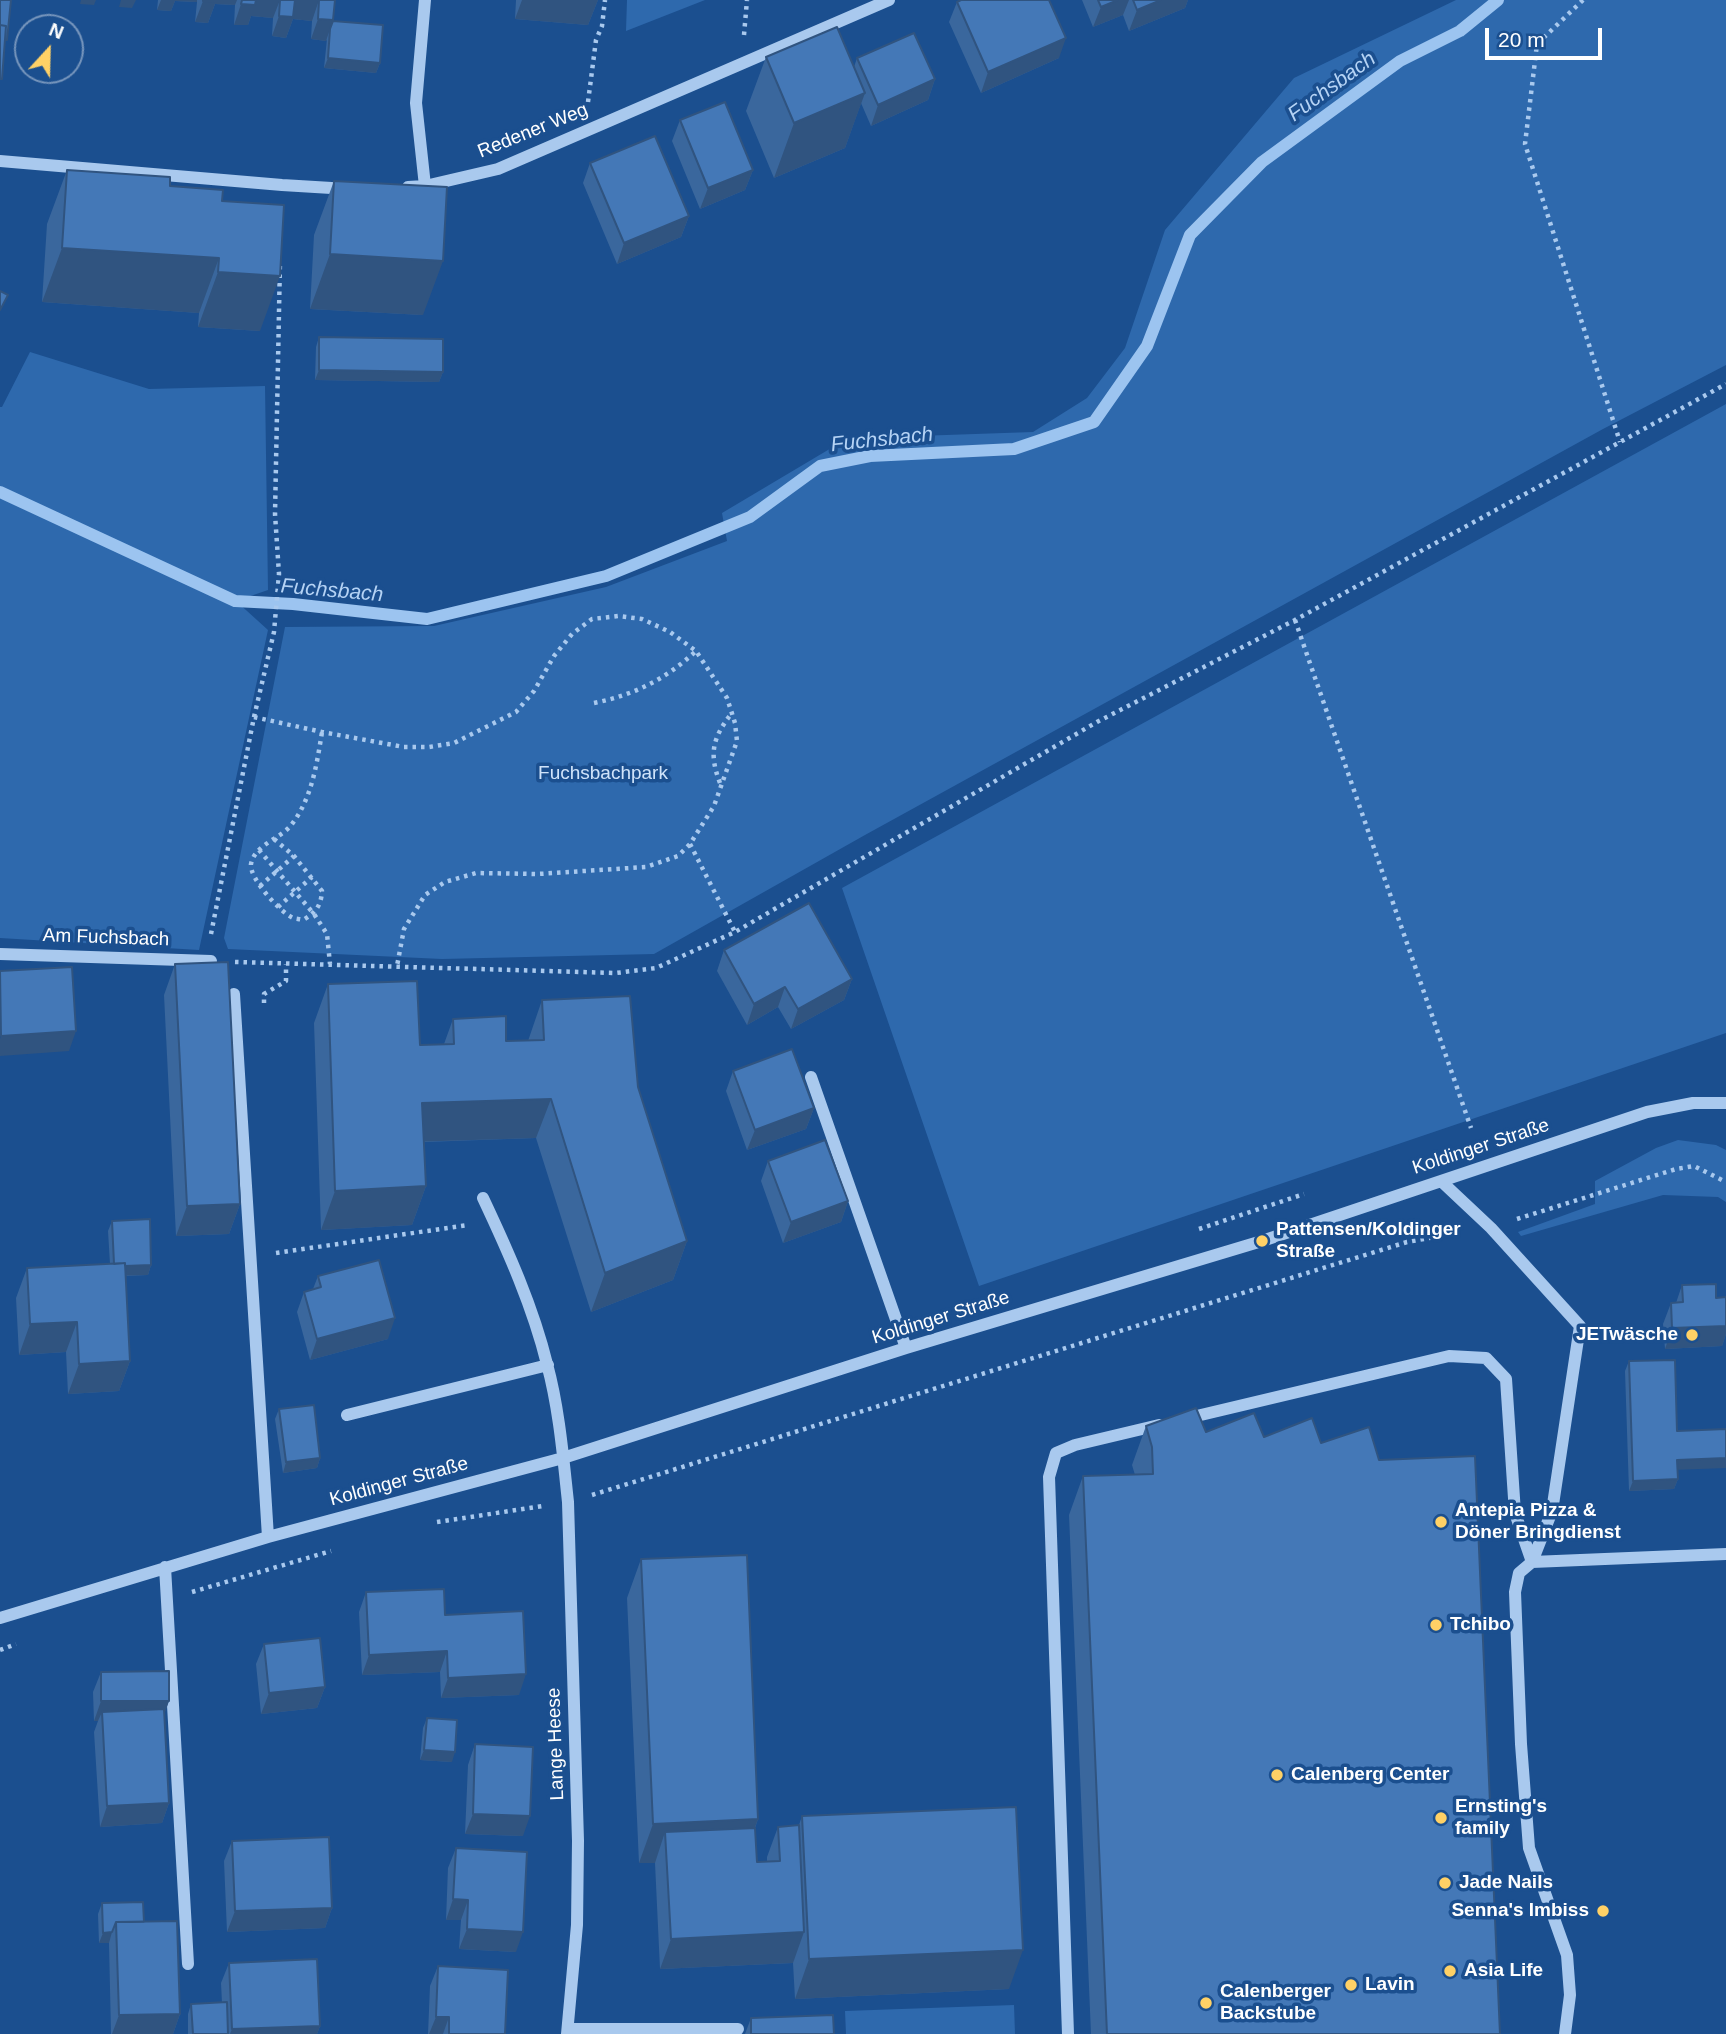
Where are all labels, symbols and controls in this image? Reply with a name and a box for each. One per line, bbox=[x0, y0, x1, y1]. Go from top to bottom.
north arrow bbox=[14, 14, 84, 84]
scale bar bbox=[1488, 14, 1605, 58]
text: N bbox=[46, 19, 67, 43]
text: 20 m bbox=[1498, 28, 1545, 51]
water label: Fuchsbach bbox=[1283, 47, 1381, 127]
street label: Redener Weg bbox=[475, 99, 591, 163]
water label: Fuchsbach bbox=[830, 422, 934, 458]
water label: Fuchsbach bbox=[280, 574, 384, 608]
park label: Fuchsbachpark bbox=[538, 763, 668, 785]
street label: Am Fuchsbach bbox=[42, 924, 170, 952]
street label: Koldinger Straße bbox=[1410, 1114, 1552, 1180]
place label: Pattensen/Koldinger Straße bbox=[1276, 1219, 1461, 1263]
marker: Pattensen/Koldinger Straße bbox=[1254, 1233, 1270, 1249]
street label: Koldinger Straße bbox=[869, 1286, 1013, 1350]
place label: JETwäsche bbox=[1576, 1324, 1678, 1346]
marker: JETwäsche bbox=[1684, 1327, 1700, 1343]
street label: Koldinger Straße bbox=[327, 1453, 471, 1511]
place label: Antepia Pizza & Döner Bringdienst bbox=[1455, 1500, 1621, 1544]
marker: Antepia Pizza & Döner Bringdienst bbox=[1433, 1514, 1449, 1530]
place label: Tchibo bbox=[1450, 1614, 1511, 1636]
marker: Tchibo bbox=[1428, 1617, 1444, 1633]
street label: Lange Heese bbox=[543, 1687, 569, 1801]
place label: Calenberg Center bbox=[1291, 1764, 1449, 1786]
marker: Calenberg Center bbox=[1269, 1767, 1285, 1783]
place label: Ernsting's family bbox=[1455, 1796, 1547, 1840]
marker: Ernsting's family bbox=[1433, 1810, 1449, 1826]
place label: Jade Nails bbox=[1459, 1872, 1553, 1894]
marker: Jade Nails bbox=[1437, 1875, 1453, 1891]
place label: Senna's Imbiss bbox=[1451, 1900, 1589, 1922]
marker: Senna's Imbiss bbox=[1595, 1903, 1611, 1919]
place label: Asia Life bbox=[1464, 1960, 1543, 1982]
marker: Asia Life bbox=[1442, 1963, 1458, 1979]
place label: Lavin bbox=[1365, 1974, 1415, 1996]
marker: Lavin bbox=[1343, 1977, 1359, 1993]
place label: Calenberger Backstube bbox=[1220, 1981, 1331, 2025]
marker: Calenberger Backstube bbox=[1198, 1995, 1214, 2011]

